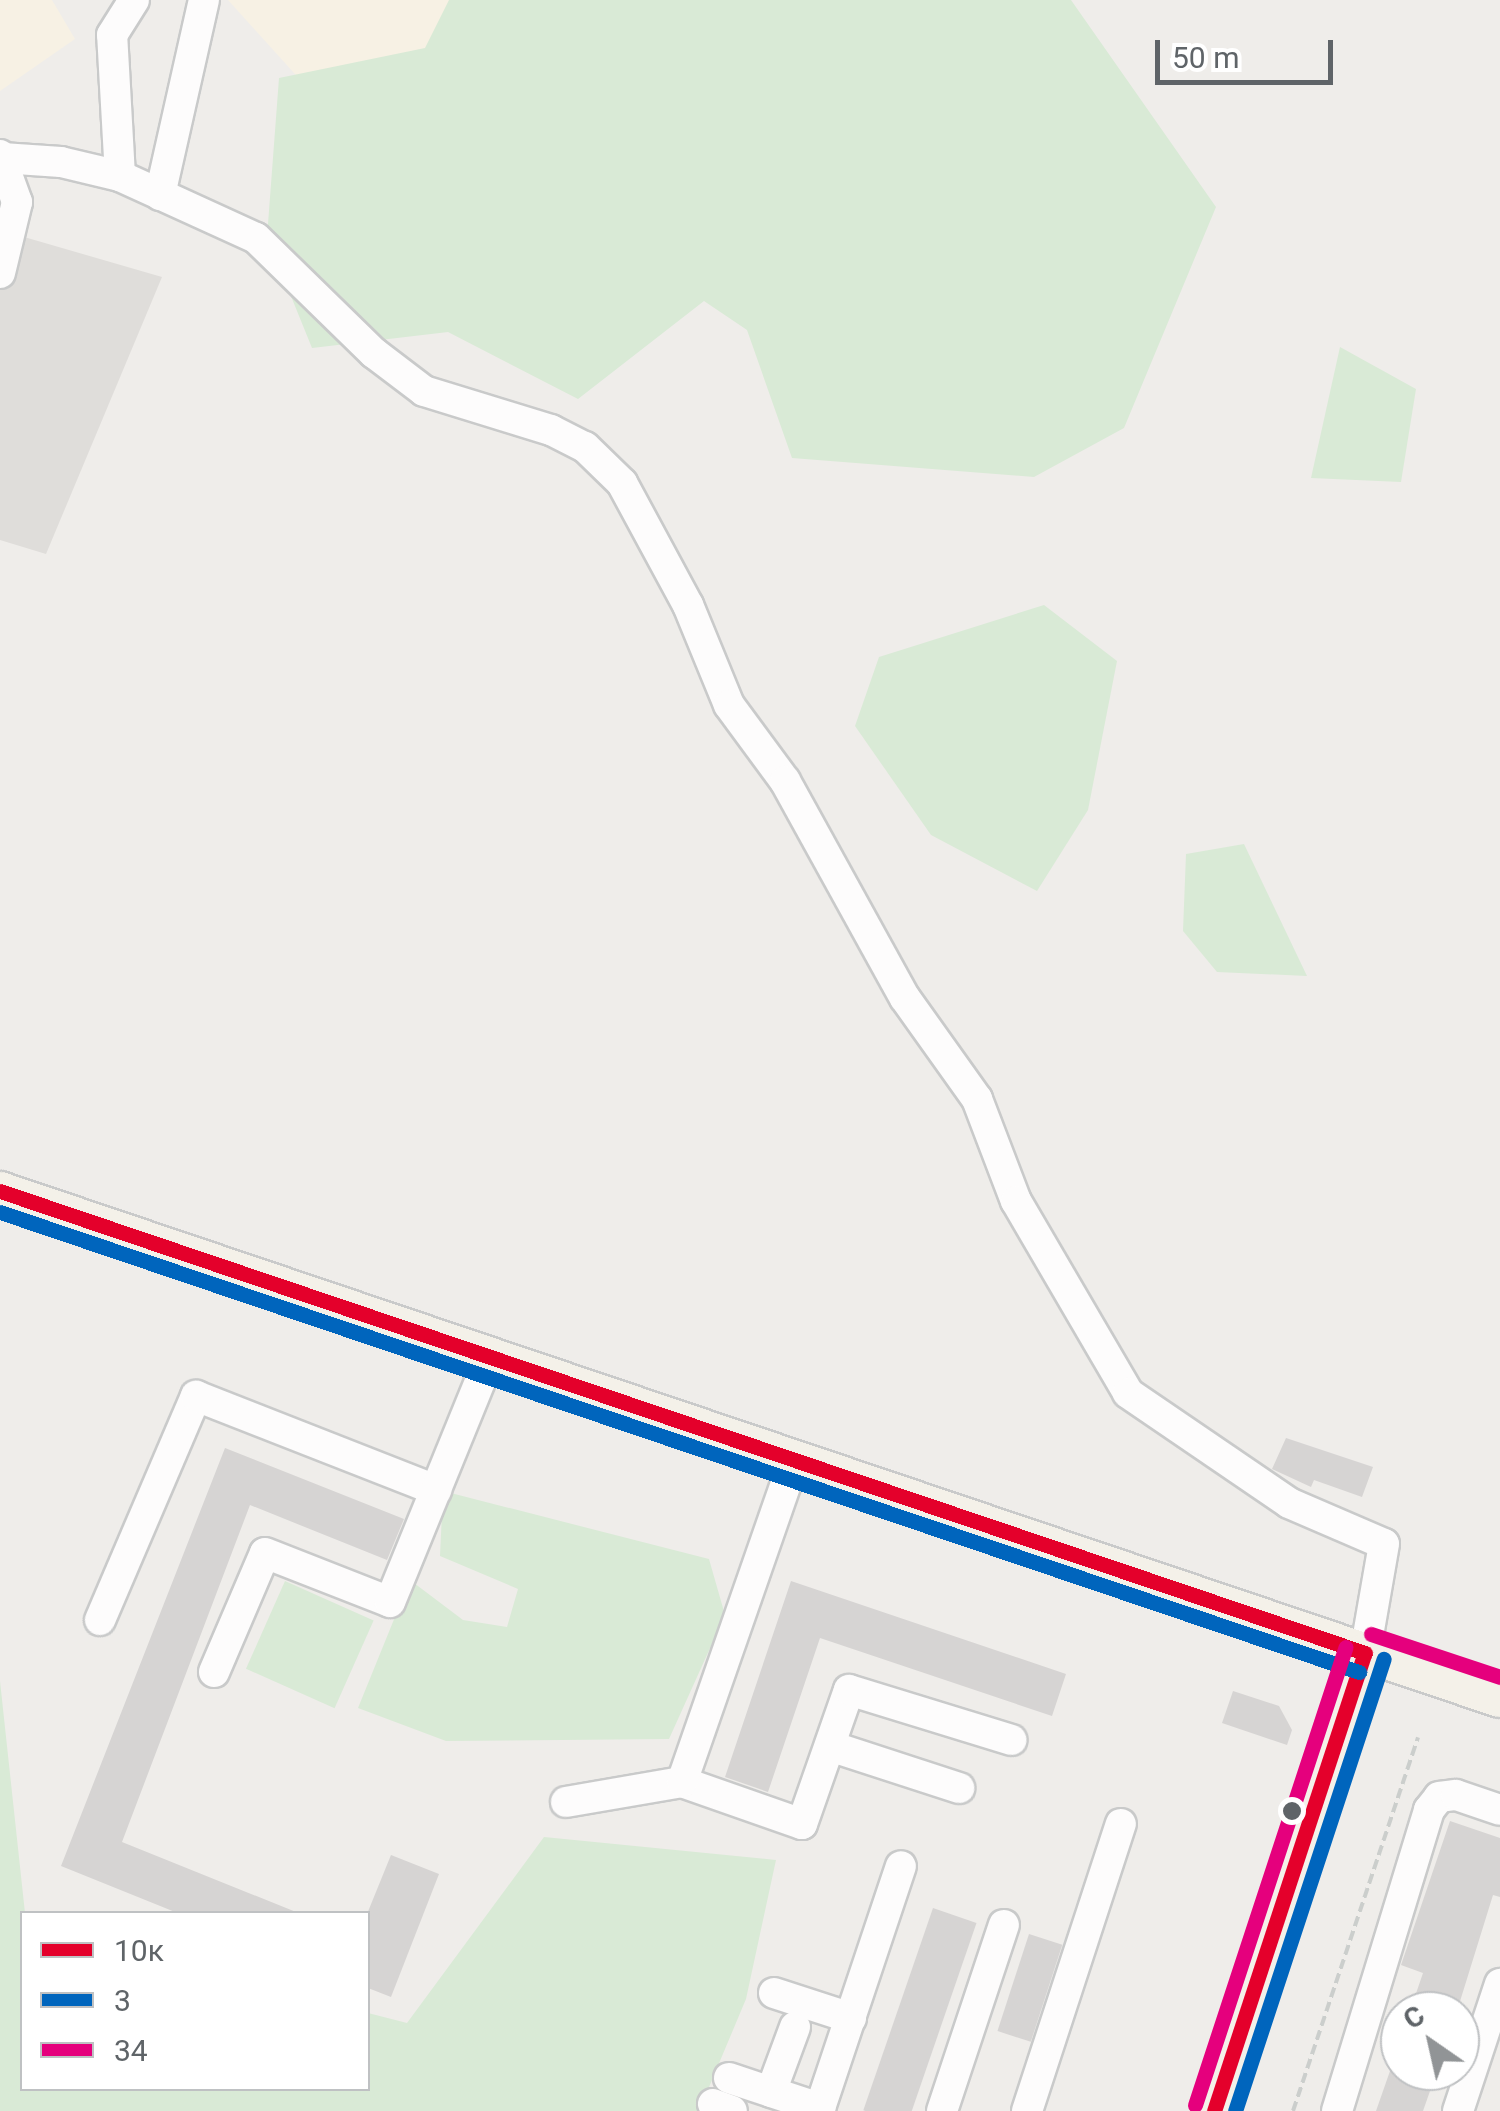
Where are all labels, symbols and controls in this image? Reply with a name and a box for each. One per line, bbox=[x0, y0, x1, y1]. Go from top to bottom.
scale bar bbox=[1160, 20, 1338, 82]
text: 50 m bbox=[1172, 40, 1239, 75]
unlabelled marker bbox=[1282, 1801, 1302, 1821]
legend bbox=[20, 1911, 370, 2091]
text: 10к bbox=[114, 1933, 164, 1968]
text: 3 bbox=[114, 1983, 131, 2018]
north arrow bbox=[1380, 1991, 1480, 2091]
text: С bbox=[1397, 1999, 1431, 2036]
text: 34 bbox=[114, 2033, 148, 2068]

